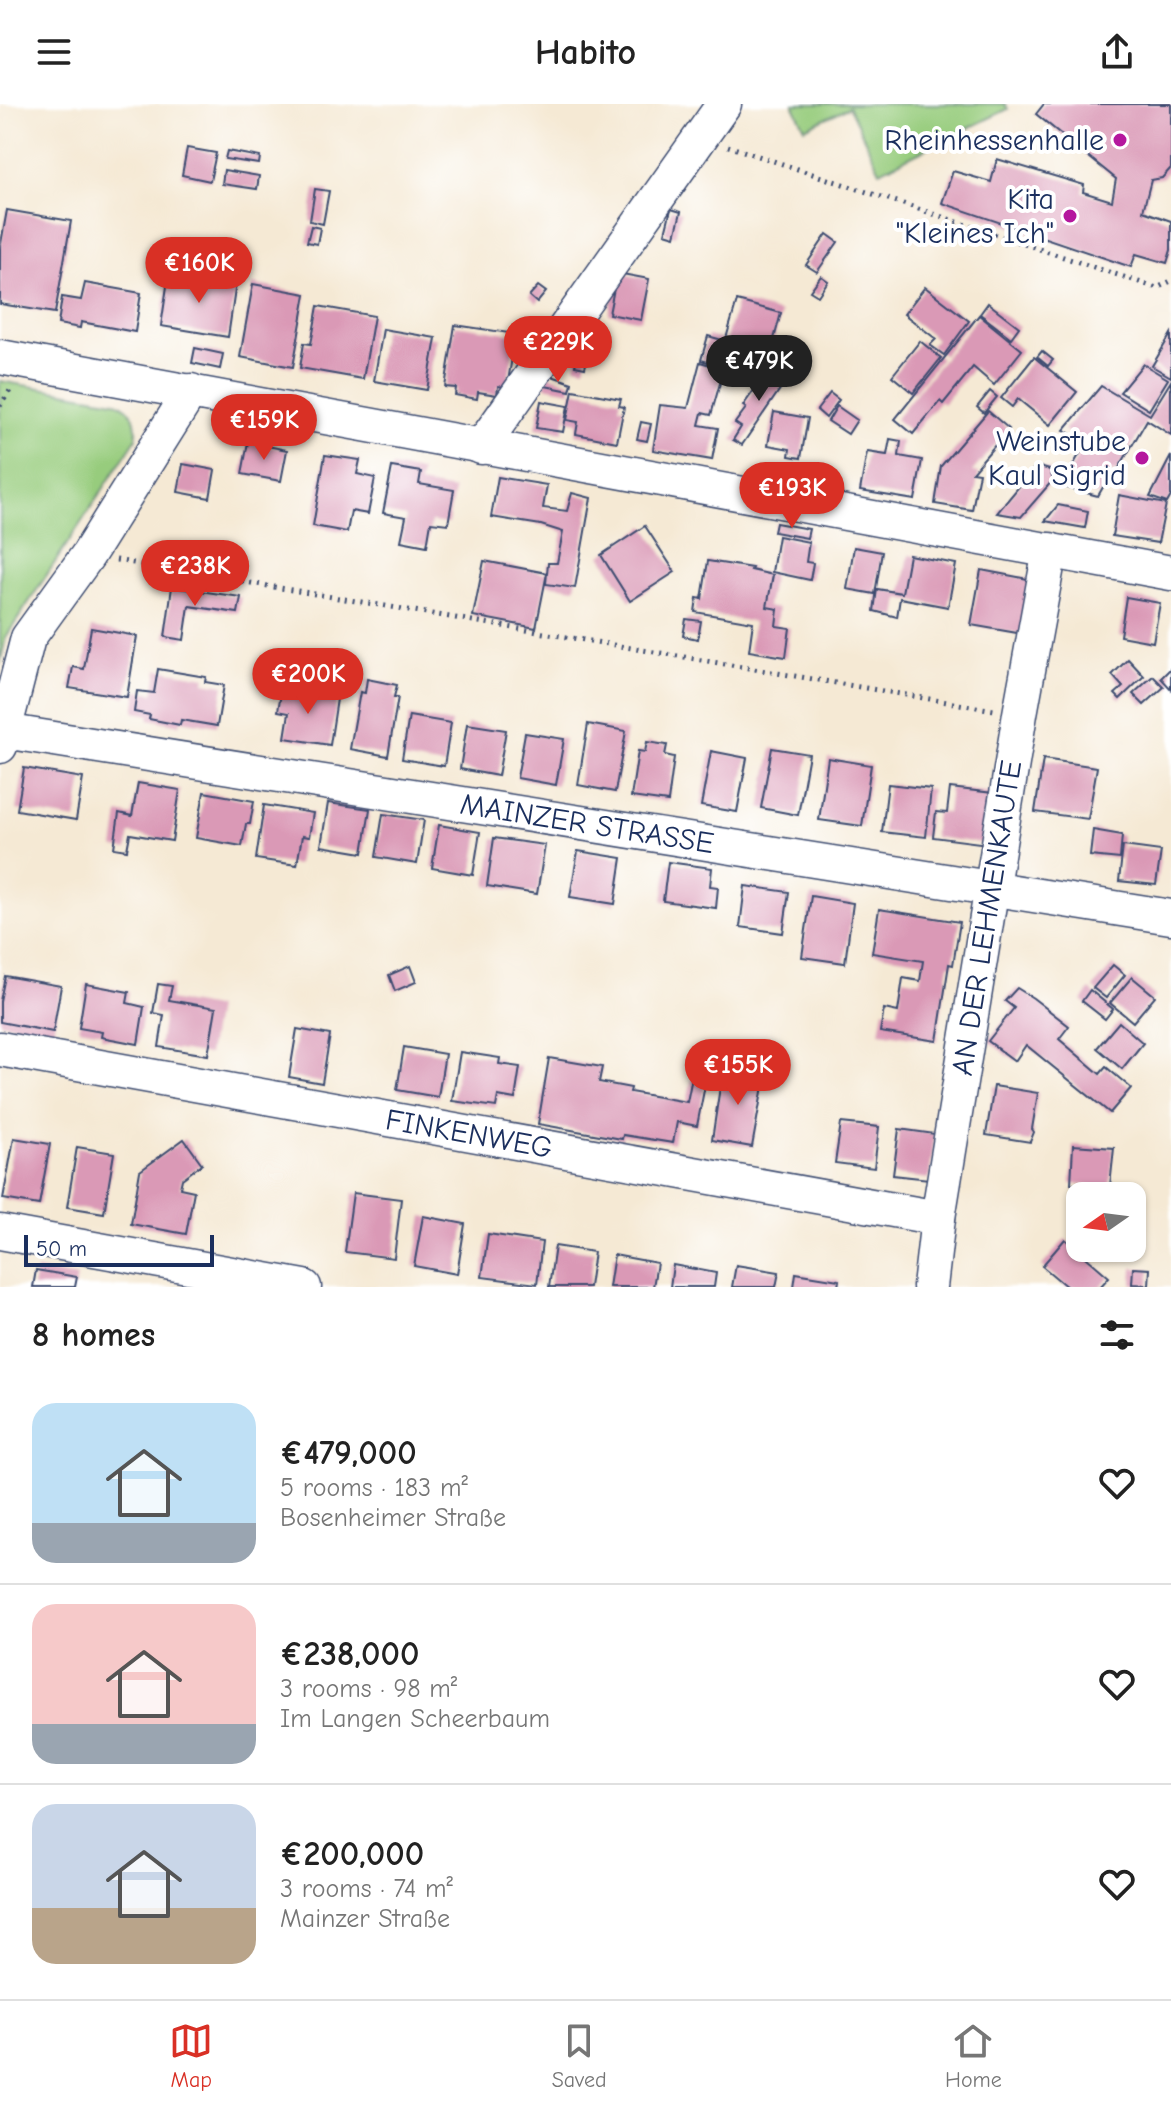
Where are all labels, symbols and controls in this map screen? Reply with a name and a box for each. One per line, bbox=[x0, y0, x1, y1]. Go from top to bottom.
icon: menu bbox=[32, 30, 76, 74]
icon: share bbox=[1095, 30, 1139, 74]
text: Habito bbox=[535, 32, 636, 73]
place label: Rheinhessenhalle bbox=[884, 123, 1104, 158]
marker: Rheinhessenhalle bbox=[1111, 131, 1129, 149]
place label: Kita "Kleines Ich" bbox=[896, 182, 1054, 251]
marker: Kita "Kleines Ich" bbox=[1061, 207, 1079, 225]
pin: €160K bbox=[143, 237, 255, 305]
text: €160K bbox=[163, 248, 235, 278]
pin: €229K bbox=[502, 316, 614, 384]
text: €229K bbox=[522, 327, 594, 357]
pin: €479K bbox=[703, 335, 815, 403]
text: €479K bbox=[724, 346, 794, 376]
pin: €159K bbox=[208, 394, 320, 462]
text: €159K bbox=[229, 405, 299, 435]
place label: Weinstube Kaul Sigrid bbox=[988, 424, 1126, 493]
marker: Weinstube Kaul Sigrid bbox=[1133, 449, 1151, 467]
pin: €193K bbox=[736, 462, 848, 530]
text: €193K bbox=[757, 473, 827, 503]
pin: €238K bbox=[139, 540, 251, 608]
text: €238K bbox=[159, 551, 231, 581]
pin: €200K bbox=[252, 648, 364, 716]
text: €200K bbox=[270, 659, 346, 689]
street label: AN DER LEHMENKAUTE bbox=[945, 758, 1029, 1078]
street label: MAINZER STRASSE bbox=[458, 787, 716, 861]
pin: €155K bbox=[682, 1039, 794, 1107]
text: €155K bbox=[703, 1050, 773, 1080]
street label: FINKENWEG bbox=[383, 1102, 555, 1166]
north arrow bbox=[1066, 1182, 1146, 1262]
map controls bbox=[1066, 1182, 1146, 1262]
scale bar bbox=[24, 1231, 214, 1267]
text: 50 m bbox=[36, 1236, 87, 1262]
icon: filters bbox=[1095, 1313, 1139, 1357]
text: 8 homes bbox=[32, 1315, 155, 1355]
text: €479,000 bbox=[280, 1433, 417, 1473]
icon: home bbox=[96, 1435, 192, 1531]
icon: heart bbox=[1095, 1461, 1139, 1505]
text: 5 rooms · 183 m² bbox=[280, 1473, 468, 1503]
text: Bosenheimer Straße bbox=[280, 1503, 506, 1533]
text: €238,000 bbox=[280, 1634, 419, 1674]
icon: home bbox=[96, 1636, 192, 1732]
icon: heart bbox=[1095, 1662, 1139, 1706]
text: 3 rooms · 98 m² bbox=[280, 1674, 457, 1704]
text: Im Langen Scheerbaum bbox=[280, 1704, 550, 1734]
text: €200,000 bbox=[280, 1834, 424, 1874]
icon: home bbox=[96, 1836, 192, 1932]
icon: heart bbox=[1095, 1862, 1139, 1906]
text: 3 rooms · 74 m² bbox=[280, 1874, 453, 1904]
text: Mainzer Straße bbox=[280, 1904, 450, 1934]
tab: Map bbox=[169, 2019, 213, 2093]
tab: Saved bbox=[552, 2019, 607, 2093]
tab: Home bbox=[945, 2019, 1002, 2093]

